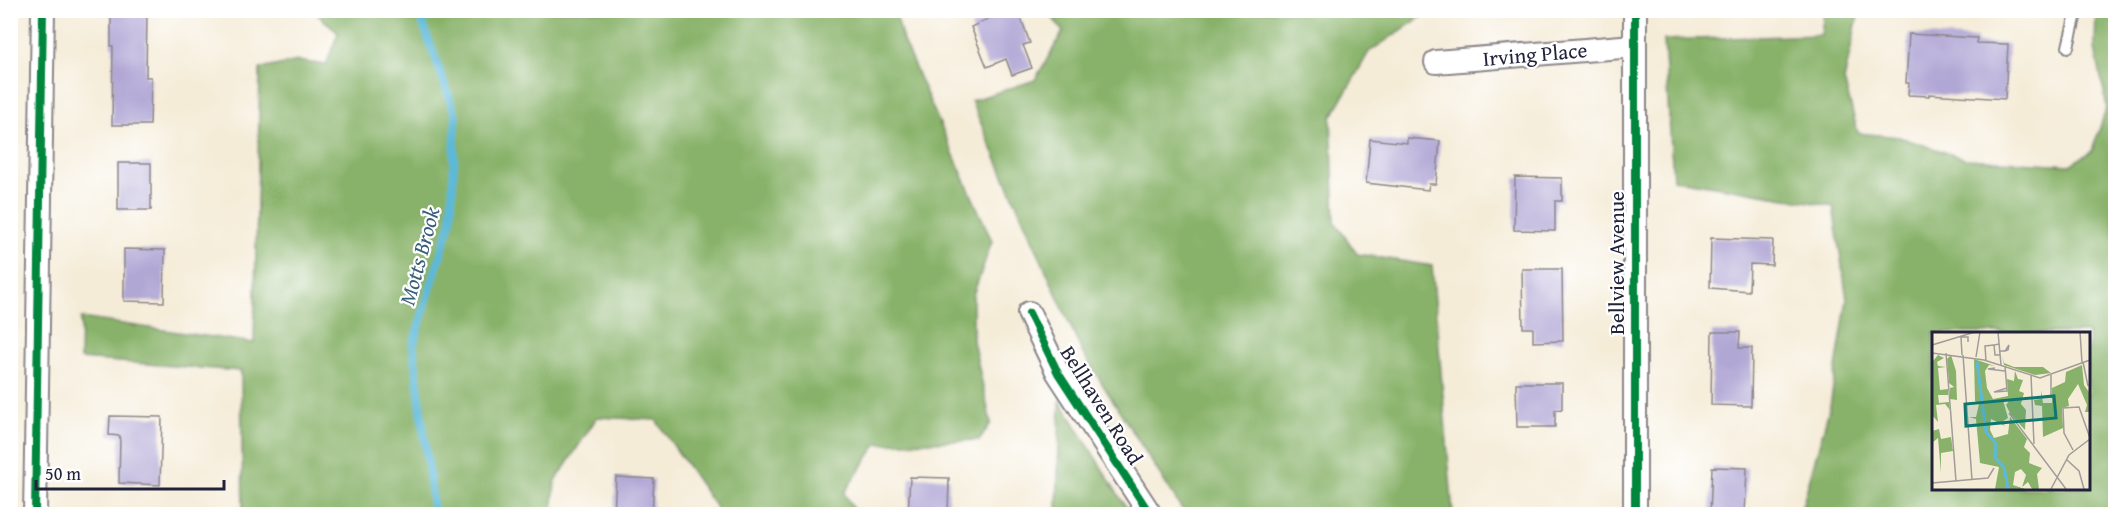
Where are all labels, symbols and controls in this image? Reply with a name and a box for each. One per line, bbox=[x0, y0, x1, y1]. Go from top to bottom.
street label: Irving Place bbox=[1482, 34, 1589, 74]
street label: Bellview Avenue bbox=[1601, 191, 1632, 335]
water label: Motts Brook bbox=[391, 202, 448, 309]
inset map bbox=[1932, 332, 2090, 489]
street label: Bellhaven Road bbox=[1053, 339, 1151, 471]
scale bar bbox=[36, 453, 224, 491]
text: 50 m bbox=[45, 460, 81, 487]

